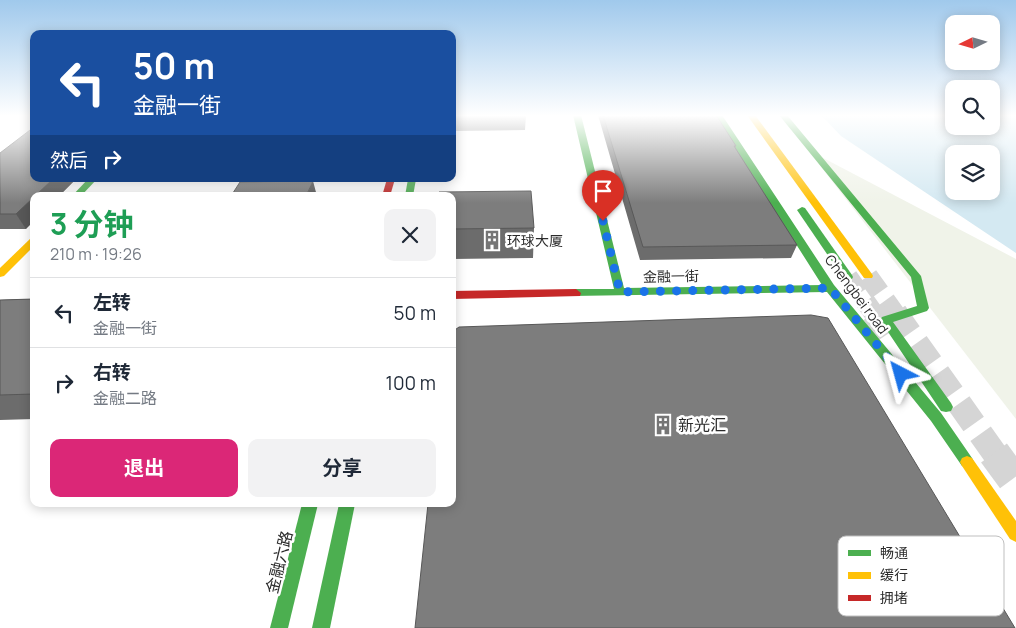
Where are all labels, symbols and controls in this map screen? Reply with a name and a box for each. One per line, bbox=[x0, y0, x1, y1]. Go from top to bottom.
north arrow bbox=[945, 15, 1000, 70]
map controls bbox=[945, 15, 1000, 200]
text: 50 m bbox=[133, 42, 215, 90]
icon: left bbox=[50, 50, 115, 115]
button: search bbox=[945, 80, 1000, 135]
text: 金融一街 bbox=[133, 90, 221, 120]
icon: right bbox=[98, 145, 126, 173]
button: layers bbox=[945, 145, 1000, 200]
text: 然后 bbox=[50, 147, 88, 173]
pin bbox=[582, 170, 624, 221]
icon: arrive bbox=[589, 177, 617, 205]
text: 3 分钟 bbox=[50, 203, 133, 244]
button: close bbox=[384, 209, 436, 261]
building icon: 环球大厦 bbox=[481, 229, 503, 251]
place label: 环球大厦 bbox=[507, 231, 563, 250]
text: 210 m · 19:26 bbox=[50, 243, 142, 265]
street label: Chengbei road bbox=[821, 250, 893, 338]
street label: 金融一街 bbox=[643, 266, 699, 286]
text: 左转 bbox=[93, 289, 131, 315]
icon: left bbox=[50, 299, 78, 327]
text: 50 m bbox=[394, 300, 436, 326]
text: 金融一街 bbox=[93, 317, 157, 339]
position arrow bbox=[874, 347, 926, 399]
text: 右转 bbox=[93, 359, 131, 385]
icon: right bbox=[50, 369, 78, 397]
text: 100 m bbox=[385, 370, 436, 396]
text: 金融二路 bbox=[93, 387, 157, 409]
building icon: 新光汇 bbox=[652, 414, 674, 436]
place label: 新光汇 bbox=[678, 414, 726, 436]
button: 退出 bbox=[50, 439, 238, 497]
button: 分享 bbox=[248, 439, 436, 497]
street label: 金融六路 bbox=[261, 528, 297, 596]
legend bbox=[838, 536, 1004, 616]
text: 畅通 bbox=[880, 543, 908, 562]
text: 缓行 bbox=[880, 565, 908, 584]
text: 拥堵 bbox=[880, 588, 908, 607]

